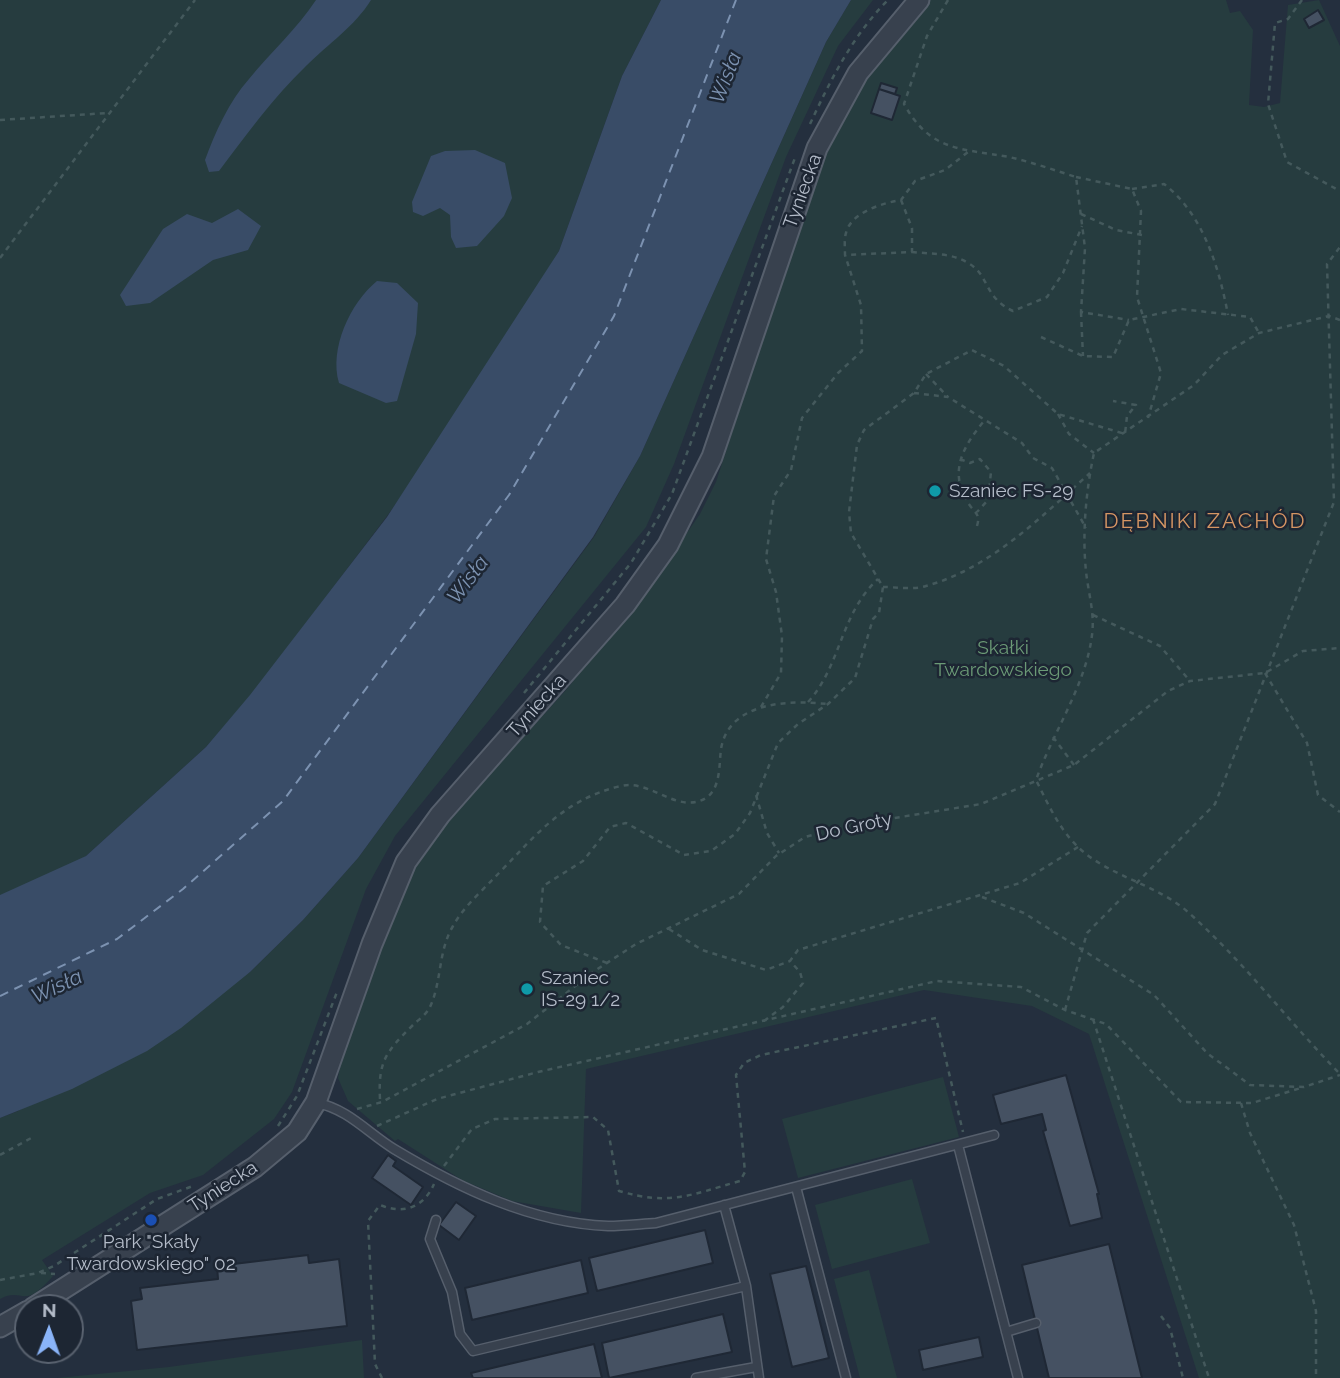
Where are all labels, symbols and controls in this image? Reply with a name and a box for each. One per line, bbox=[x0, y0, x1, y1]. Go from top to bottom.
water label: Wisła bbox=[705, 48, 747, 108]
street label: Tyniecka bbox=[779, 151, 827, 231]
place label: Szaniec FS-29 bbox=[949, 480, 1073, 502]
marker: Szaniec FS-29 bbox=[927, 483, 943, 499]
district label: DĘBNIKI ZACHÓD bbox=[1105, 509, 1305, 535]
water label: Wisła bbox=[442, 551, 494, 609]
park label: Skałki Twardowskiego bbox=[934, 637, 1072, 681]
street label: Tyniecka bbox=[503, 670, 571, 742]
street label: Do Groty bbox=[814, 808, 894, 846]
water label: Wisła bbox=[27, 964, 87, 1010]
place label: Szaniec IS-29 1/2 bbox=[541, 967, 620, 1011]
marker: Szaniec IS-29 1/2 bbox=[519, 981, 535, 997]
street label: Tyniecka bbox=[184, 1156, 262, 1218]
marker: Park "Skały Twardowskiego" 02 bbox=[143, 1212, 159, 1228]
place label: Park "Skały Twardowskiego" 02 bbox=[66, 1231, 236, 1275]
north arrow bbox=[14, 1294, 84, 1364]
text: N bbox=[42, 1299, 57, 1321]

